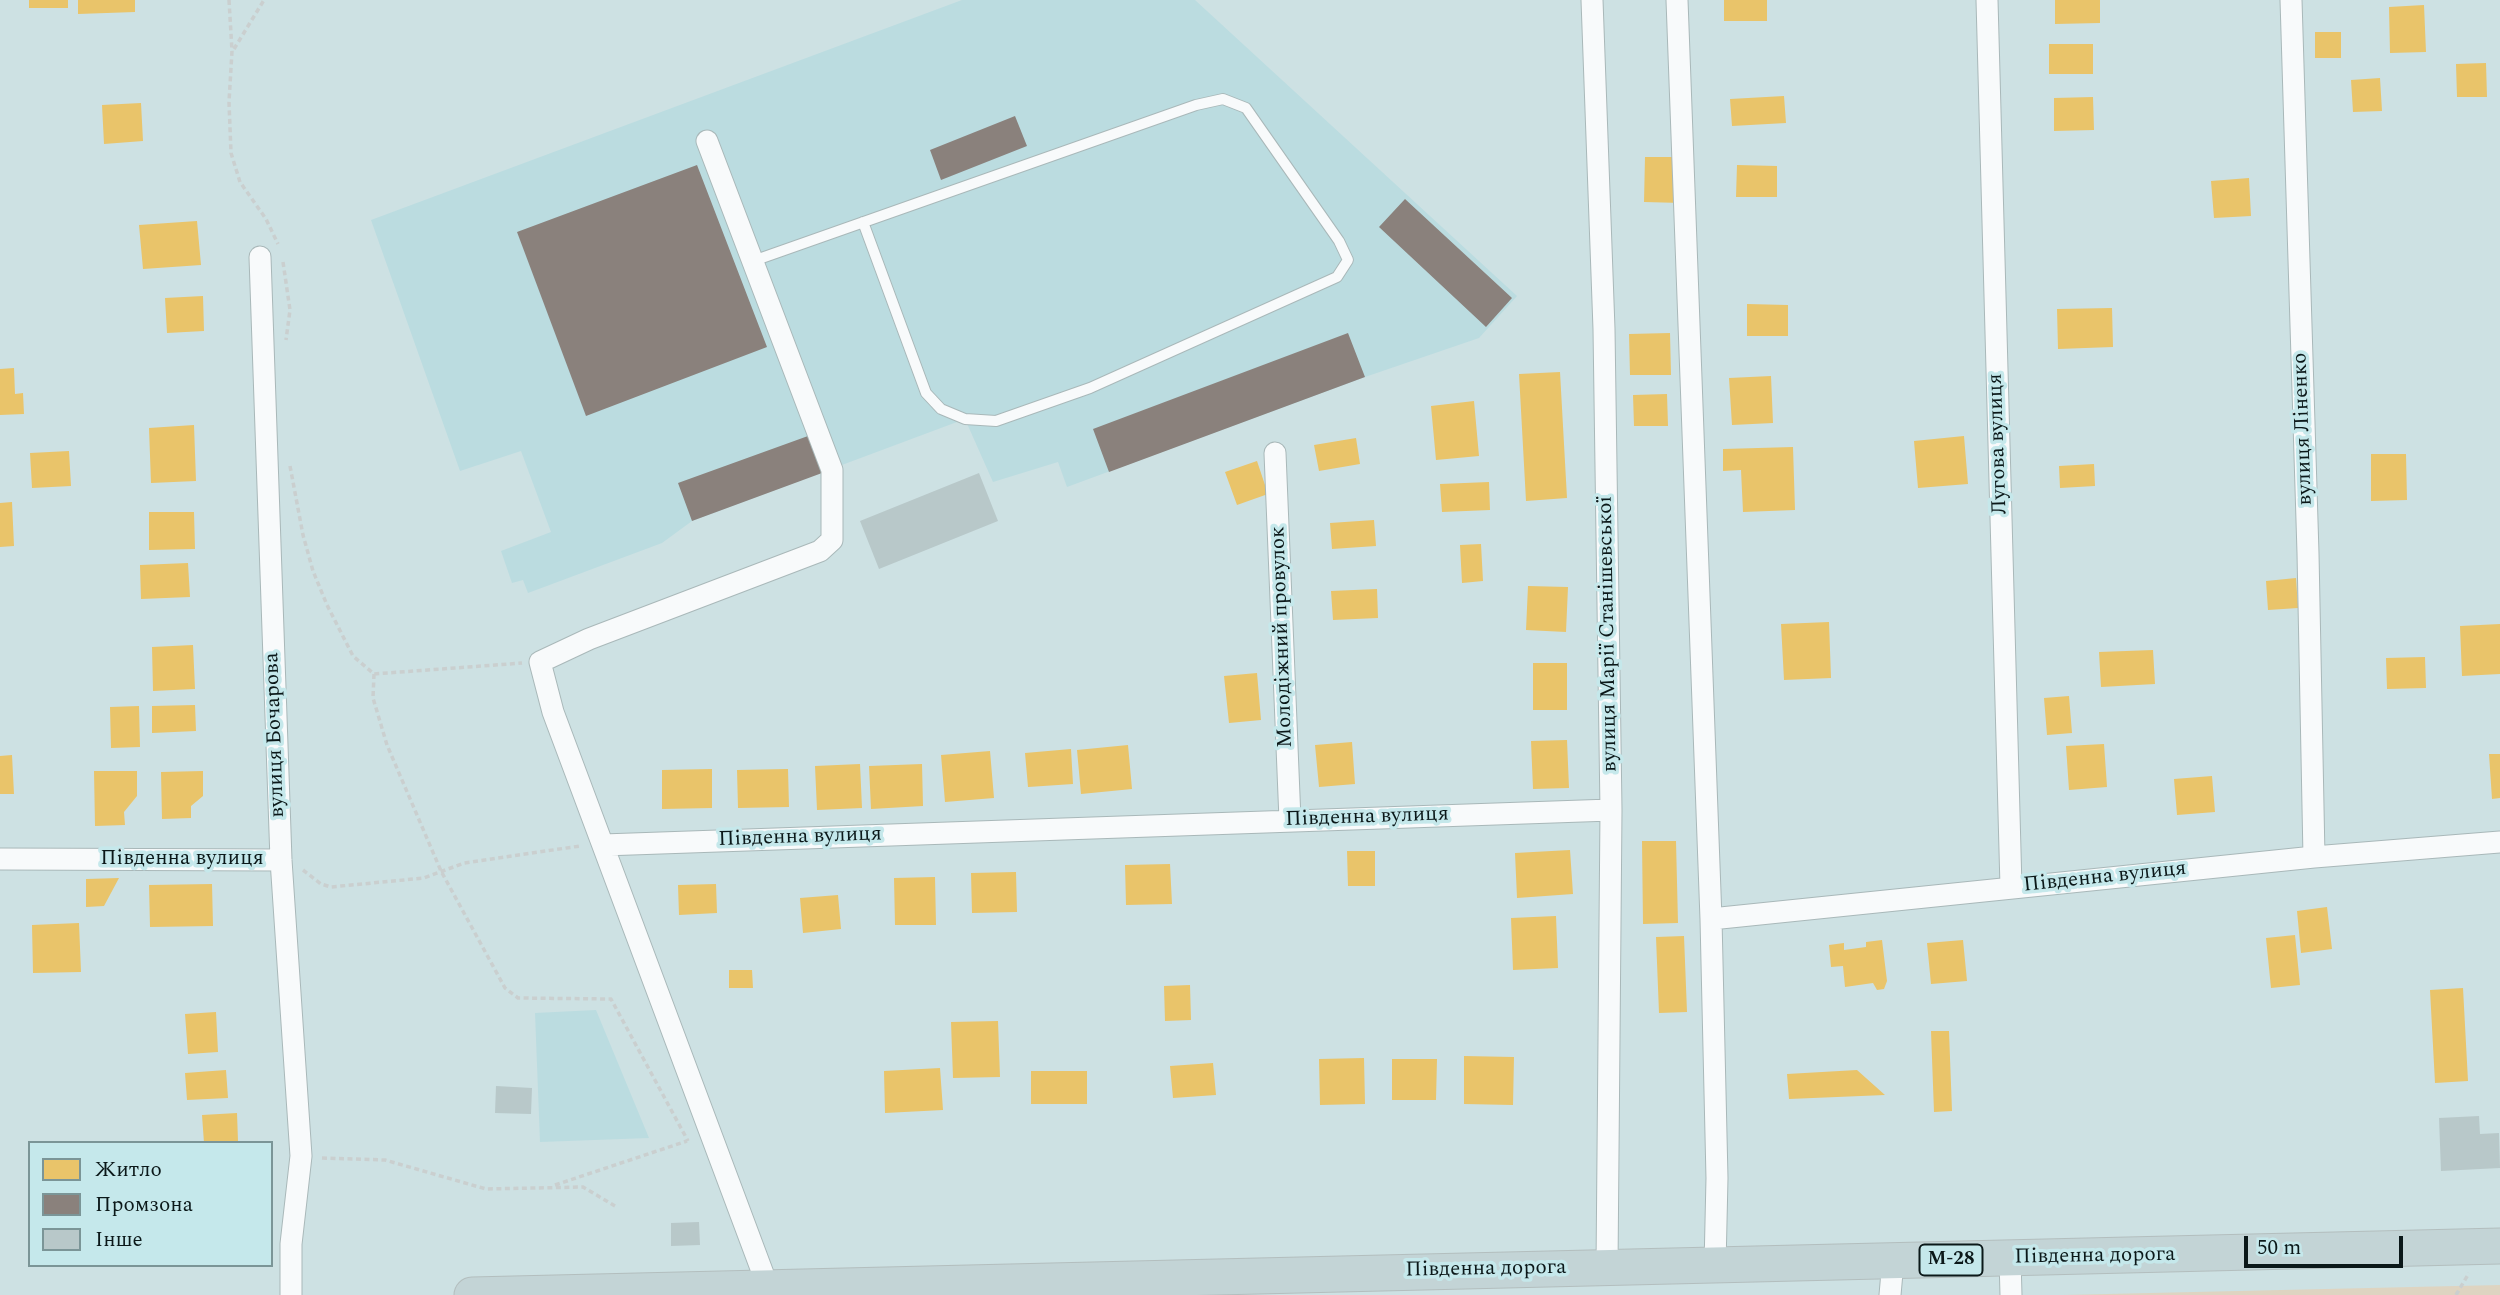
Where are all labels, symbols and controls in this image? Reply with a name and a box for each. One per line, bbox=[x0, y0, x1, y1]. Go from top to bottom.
street label: вулиця Ліненко bbox=[2289, 352, 2319, 506]
street label: Лугова вулиця bbox=[1984, 373, 2014, 515]
street label: вулиця Марії Станішевської bbox=[1594, 496, 1624, 772]
street label: Молодіжний провулок bbox=[1267, 526, 1299, 748]
street label: вулиця Бочарова bbox=[261, 652, 291, 818]
street label: Південна вулиця bbox=[1285, 803, 1449, 833]
street label: Південна вулиця bbox=[718, 823, 882, 853]
street label: Південна вулиця bbox=[100, 847, 264, 873]
street label: Південна вулиця bbox=[2022, 857, 2188, 899]
legend bbox=[28, 1141, 273, 1267]
text: Житло bbox=[95, 1154, 162, 1186]
text: Промзона bbox=[95, 1189, 193, 1221]
scale bar bbox=[2248, 1222, 2407, 1266]
text: Інше bbox=[95, 1224, 143, 1256]
text: 50 m bbox=[2257, 1232, 2301, 1264]
street label: Південна дорога bbox=[2014, 1243, 2176, 1271]
road number: М-28 bbox=[1920, 1244, 1982, 1276]
street label: Південна дорога bbox=[1405, 1256, 1567, 1284]

